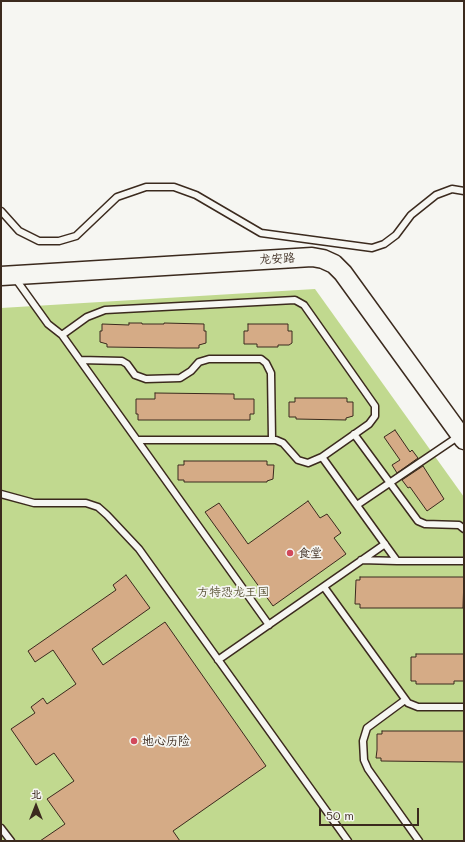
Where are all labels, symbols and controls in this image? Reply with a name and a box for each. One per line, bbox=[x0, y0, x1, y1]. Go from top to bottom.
street label: 龙安路 bbox=[259, 251, 295, 267]
place label: 食堂 bbox=[298, 546, 322, 560]
marker: 食堂 bbox=[285, 548, 295, 558]
park label: 方特恐龙王国 bbox=[197, 585, 269, 599]
place label: 地心历险 bbox=[142, 734, 190, 748]
marker: 地心历险 bbox=[129, 736, 139, 746]
north arrow bbox=[16, 786, 56, 826]
text: 北 bbox=[31, 786, 42, 801]
scale bar bbox=[321, 800, 421, 826]
text: 50 m bbox=[326, 807, 354, 823]

